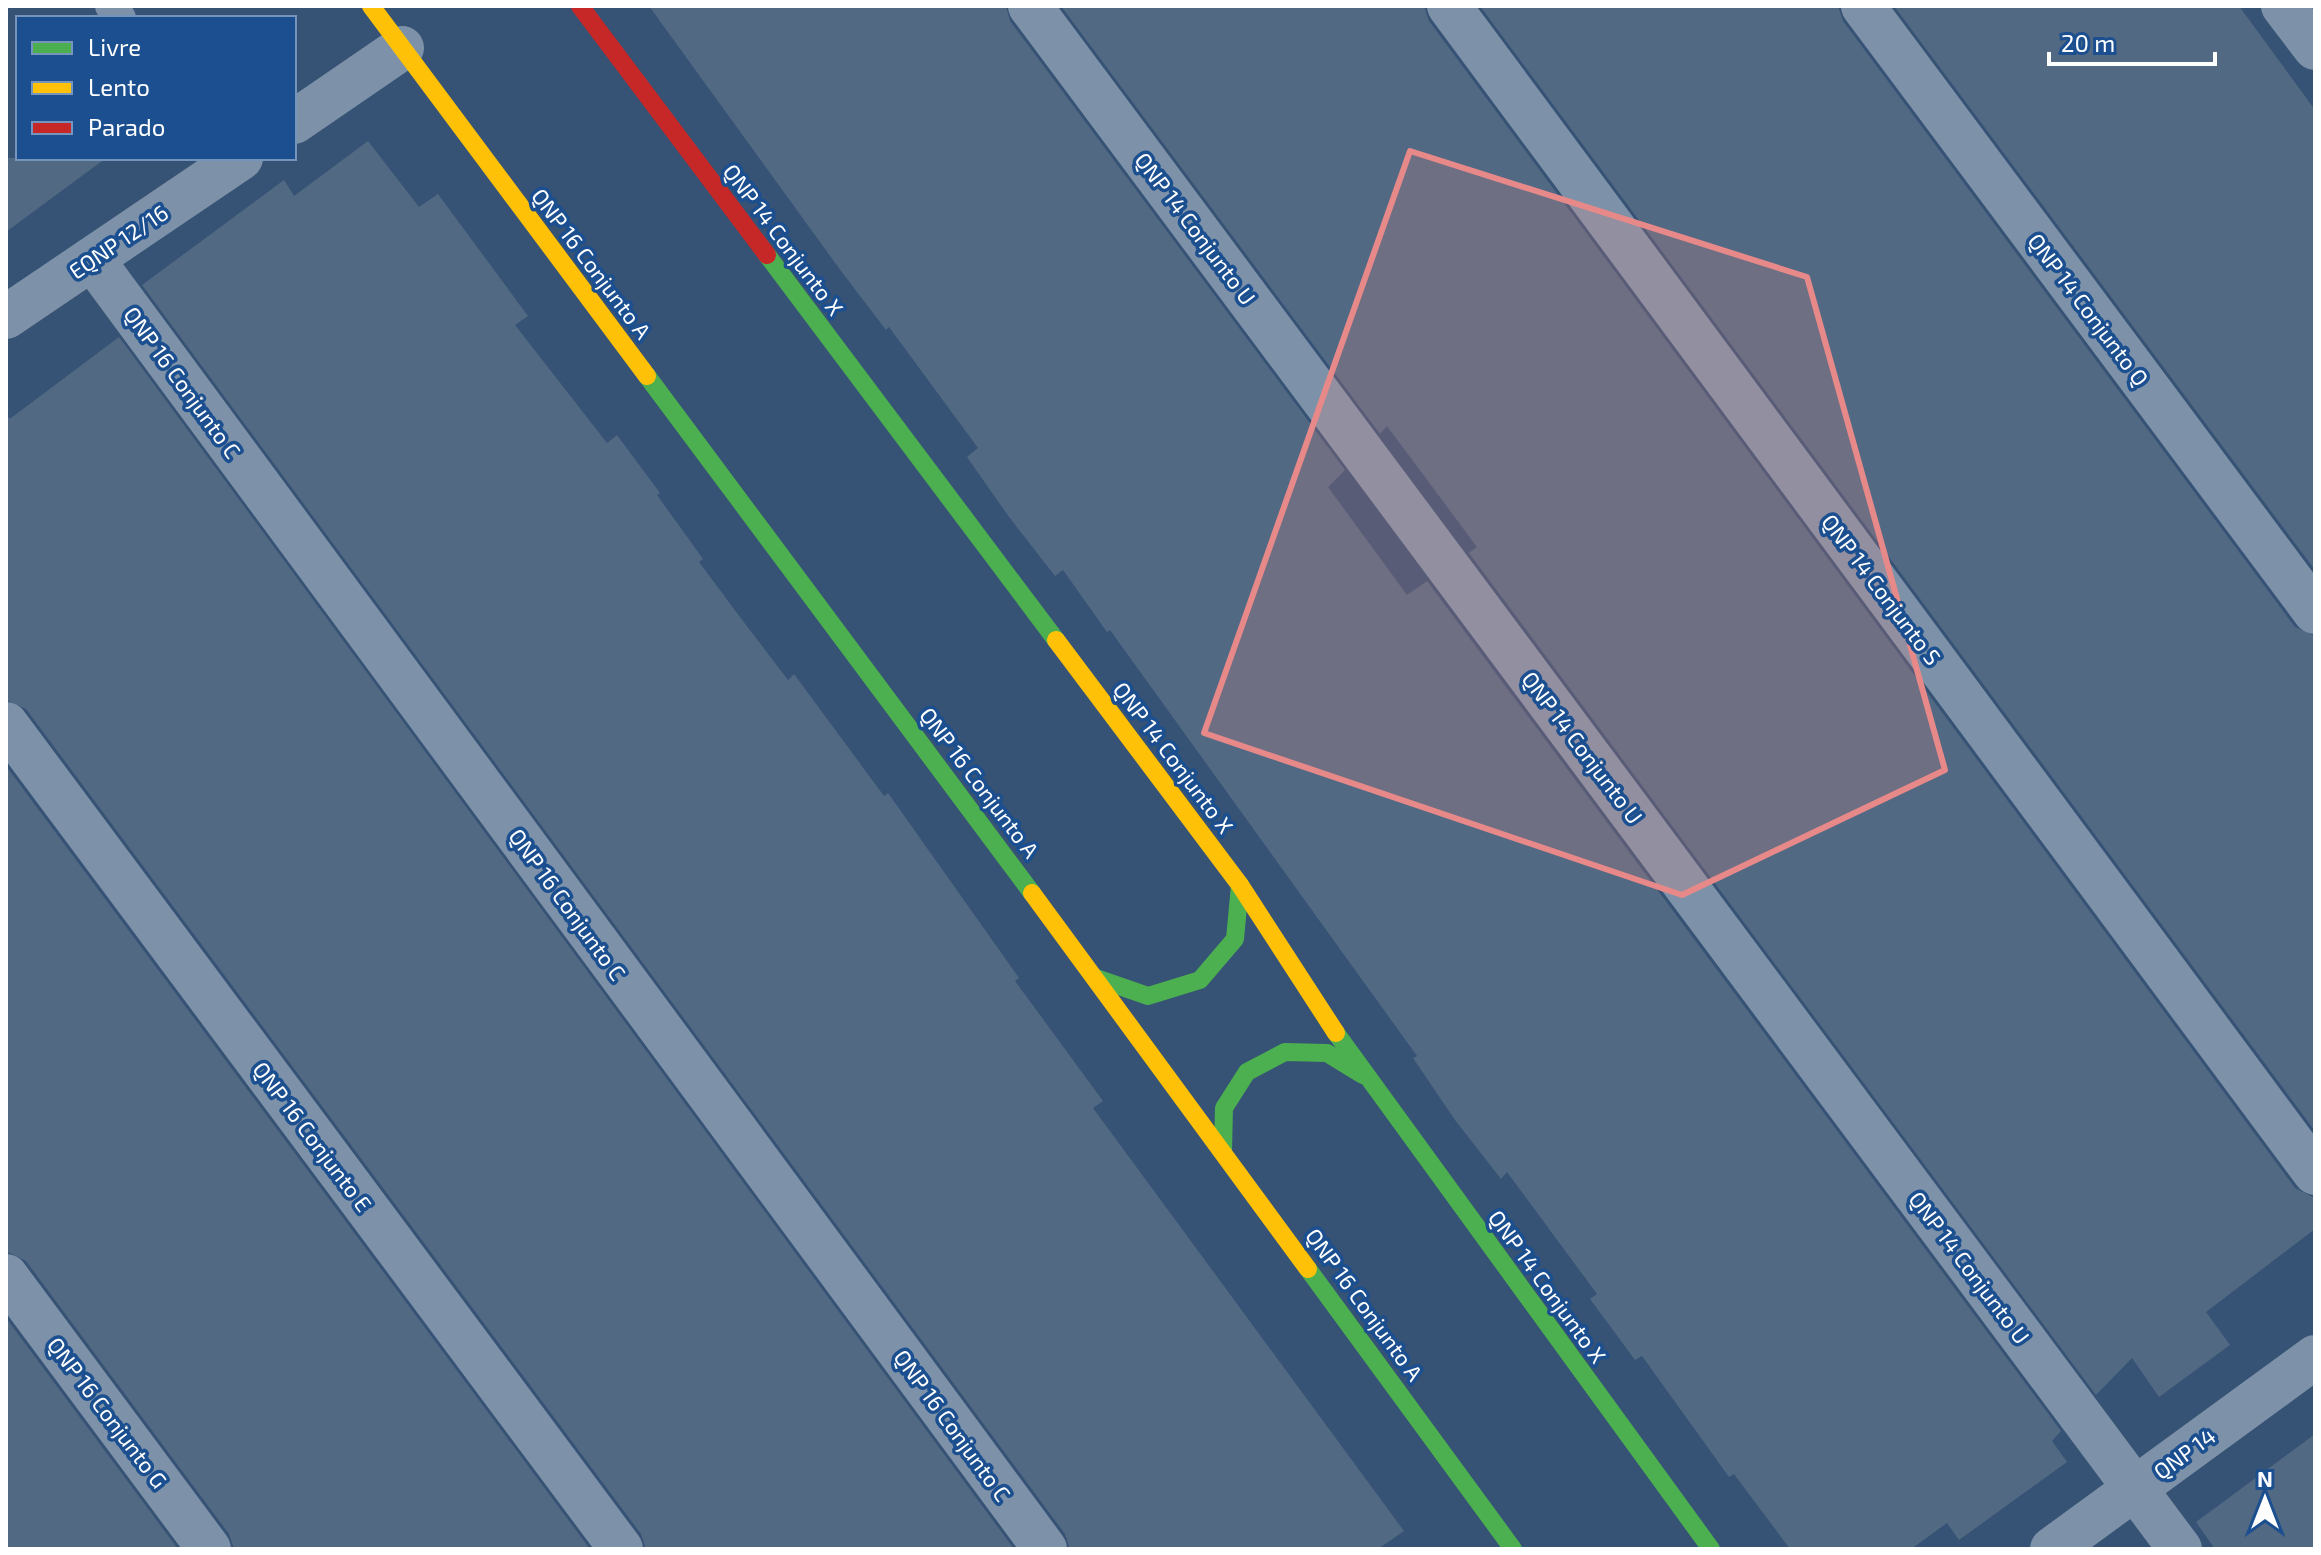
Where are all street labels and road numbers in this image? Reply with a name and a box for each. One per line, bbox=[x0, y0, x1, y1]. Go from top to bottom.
street label: QNP 14 Conjunto U bbox=[1129, 147, 1262, 310]
street label: QNP 14 Conjunto X bbox=[718, 158, 849, 320]
street label: QNP 16 Conjunto A bbox=[526, 183, 657, 344]
street label: EQNP 12/16 bbox=[64, 198, 173, 284]
street label: QNP 14 Conjunto Q bbox=[2022, 228, 2155, 391]
street label: QNP 16 Conjunto C bbox=[118, 301, 247, 463]
street label: QNP 14 Conjunto S bbox=[1816, 509, 1947, 670]
street label: QNP 14 Conjunto U bbox=[1516, 666, 1649, 829]
street label: QNP 14 Conjunto X bbox=[1108, 676, 1239, 838]
street label: QNP 16 Conjunto A bbox=[914, 702, 1045, 863]
street label: QNP 16 Conjunto C bbox=[503, 823, 632, 985]
street label: QNP 16 Conjunto E bbox=[247, 1056, 378, 1217]
street label: QNP 14 Conjunto U bbox=[1903, 1186, 2036, 1349]
street label: QNP 14 Conjunto X bbox=[1483, 1204, 1612, 1368]
street label: QNP 16 Conjunto A bbox=[1300, 1223, 1429, 1386]
street label: QNP 16 Conjunto G bbox=[42, 1331, 173, 1493]
street label: QNP 16 Conjunto C bbox=[888, 1344, 1017, 1506]
street label: QNP 14 bbox=[2148, 1422, 2221, 1485]

